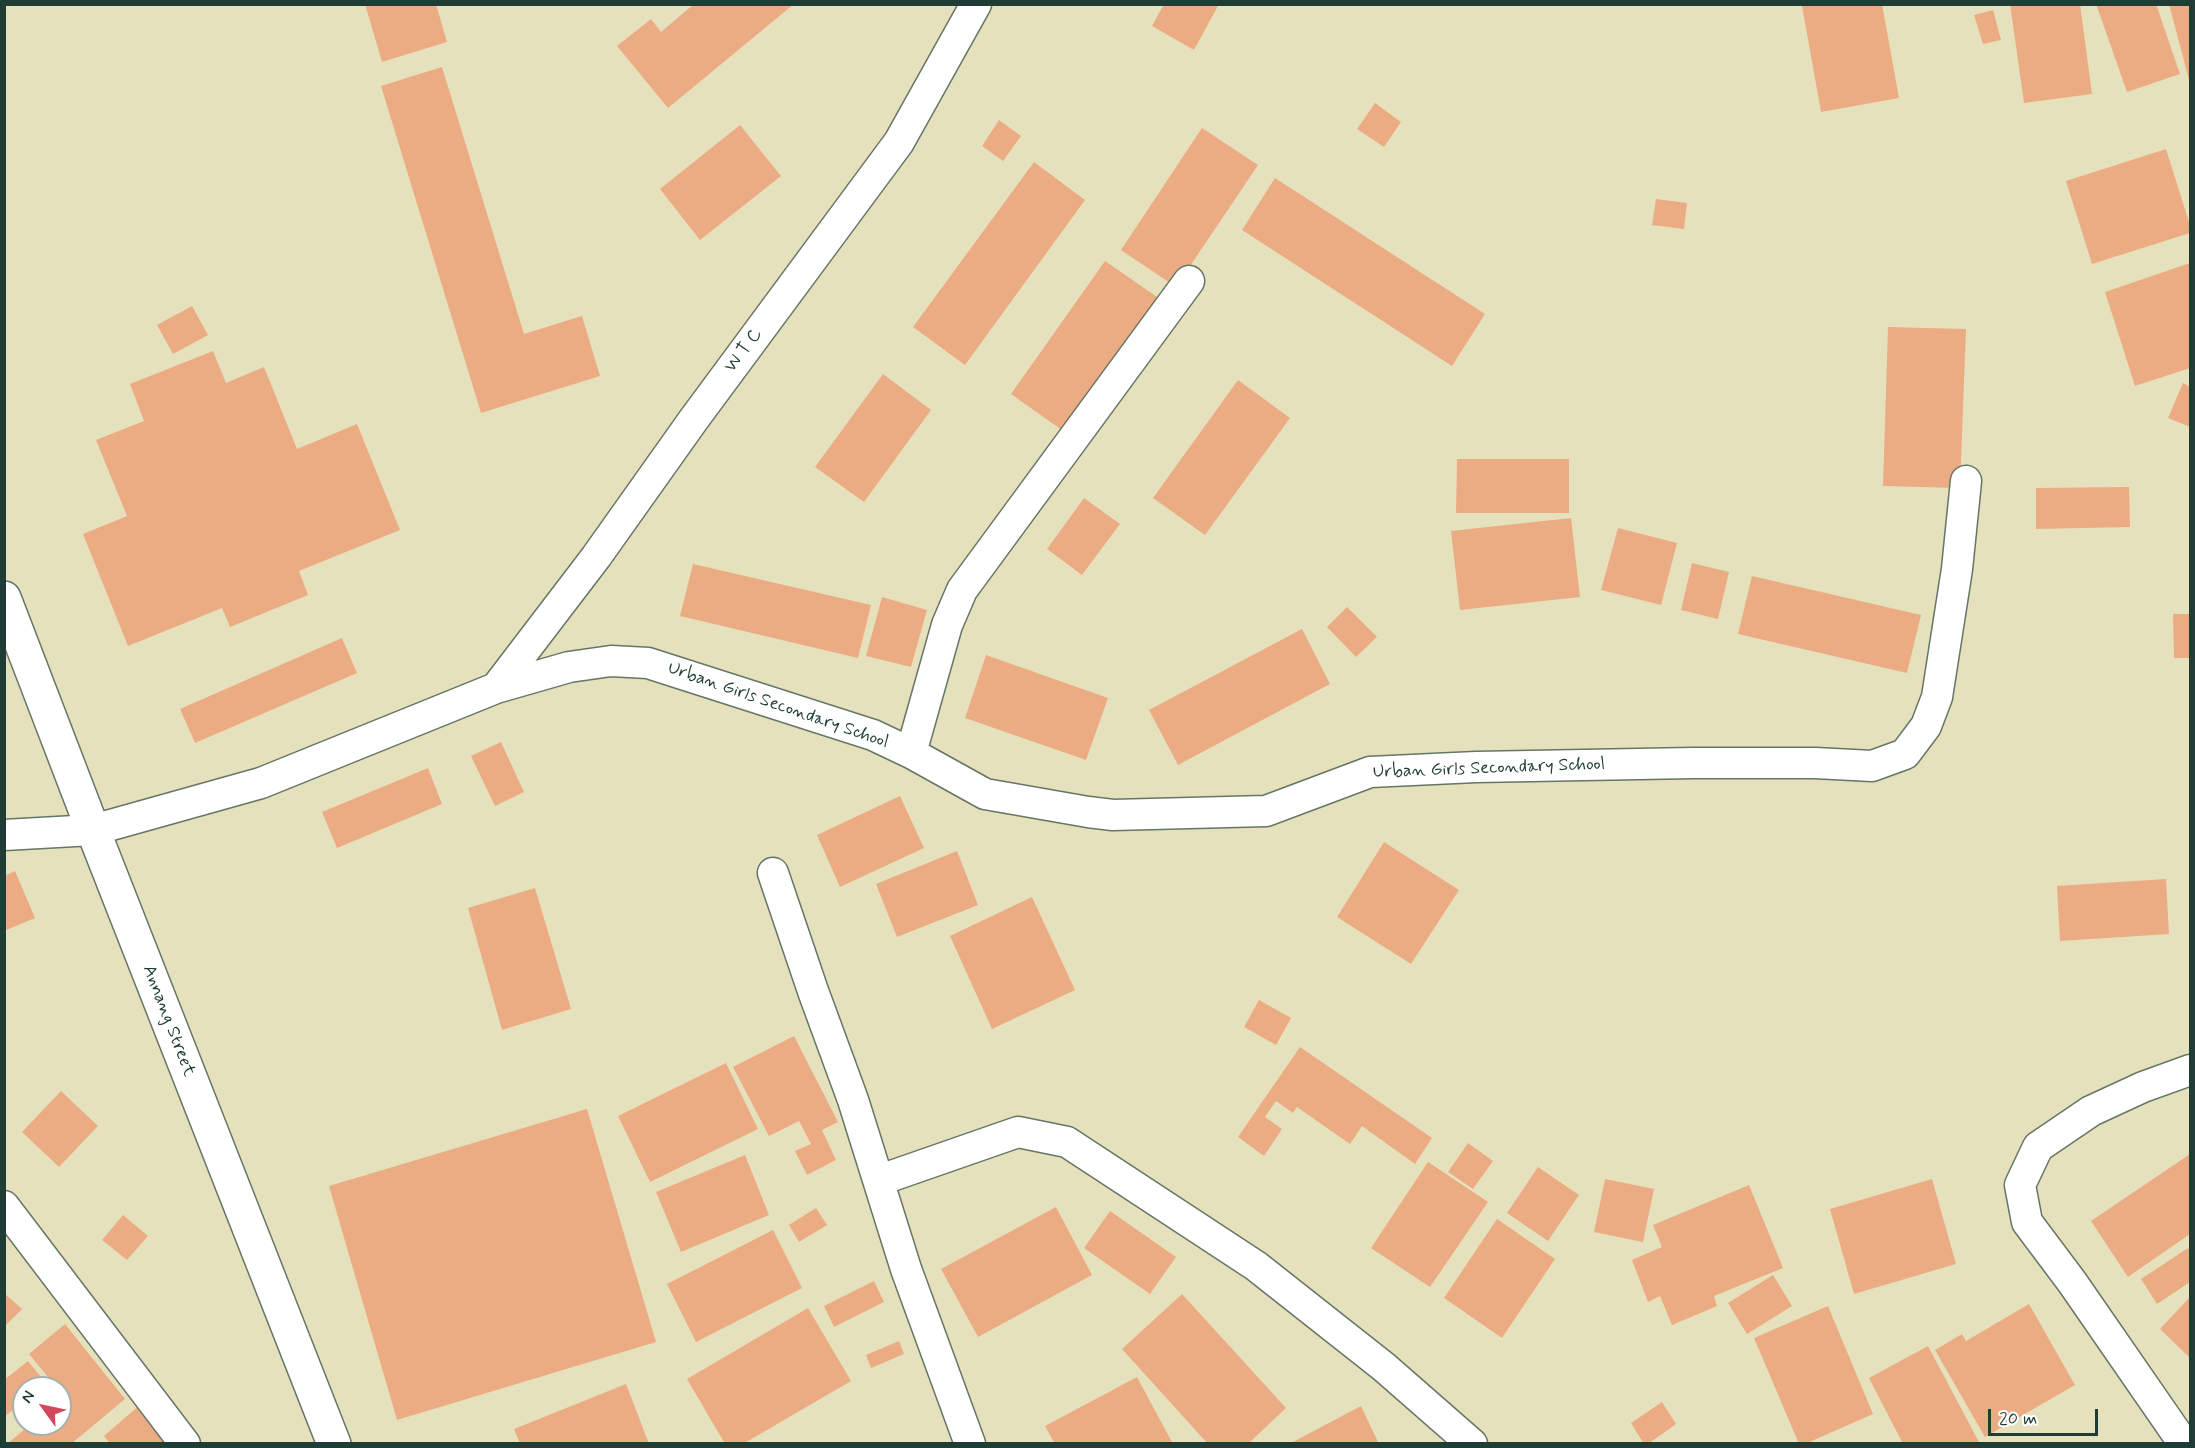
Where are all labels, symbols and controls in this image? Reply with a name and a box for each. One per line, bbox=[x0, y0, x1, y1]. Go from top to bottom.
street label: W T C bbox=[721, 325, 767, 377]
street label: Urban Girls Secondary School bbox=[665, 658, 891, 754]
street label: Urban Girls Secondary School bbox=[1373, 754, 1605, 784]
street label: Annang Street bbox=[137, 962, 199, 1080]
north arrow bbox=[12, 1376, 72, 1436]
text: N bbox=[16, 1387, 40, 1407]
scale bar bbox=[1991, 1397, 2100, 1435]
text: 20 m bbox=[1999, 1407, 2037, 1431]

